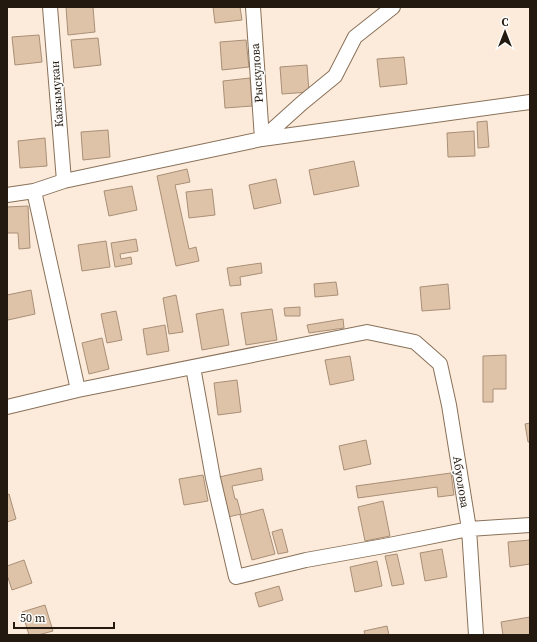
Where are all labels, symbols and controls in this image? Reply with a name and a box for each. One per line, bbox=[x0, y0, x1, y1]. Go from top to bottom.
north arrow bbox=[485, 12, 525, 52]
text: С bbox=[502, 15, 509, 30]
street label: Рыскулова bbox=[247, 42, 267, 103]
street label: Кажымукан bbox=[47, 60, 67, 128]
street label: Абуолова bbox=[449, 455, 473, 510]
scale bar bbox=[14, 604, 114, 630]
text: 50 m bbox=[20, 610, 46, 626]

